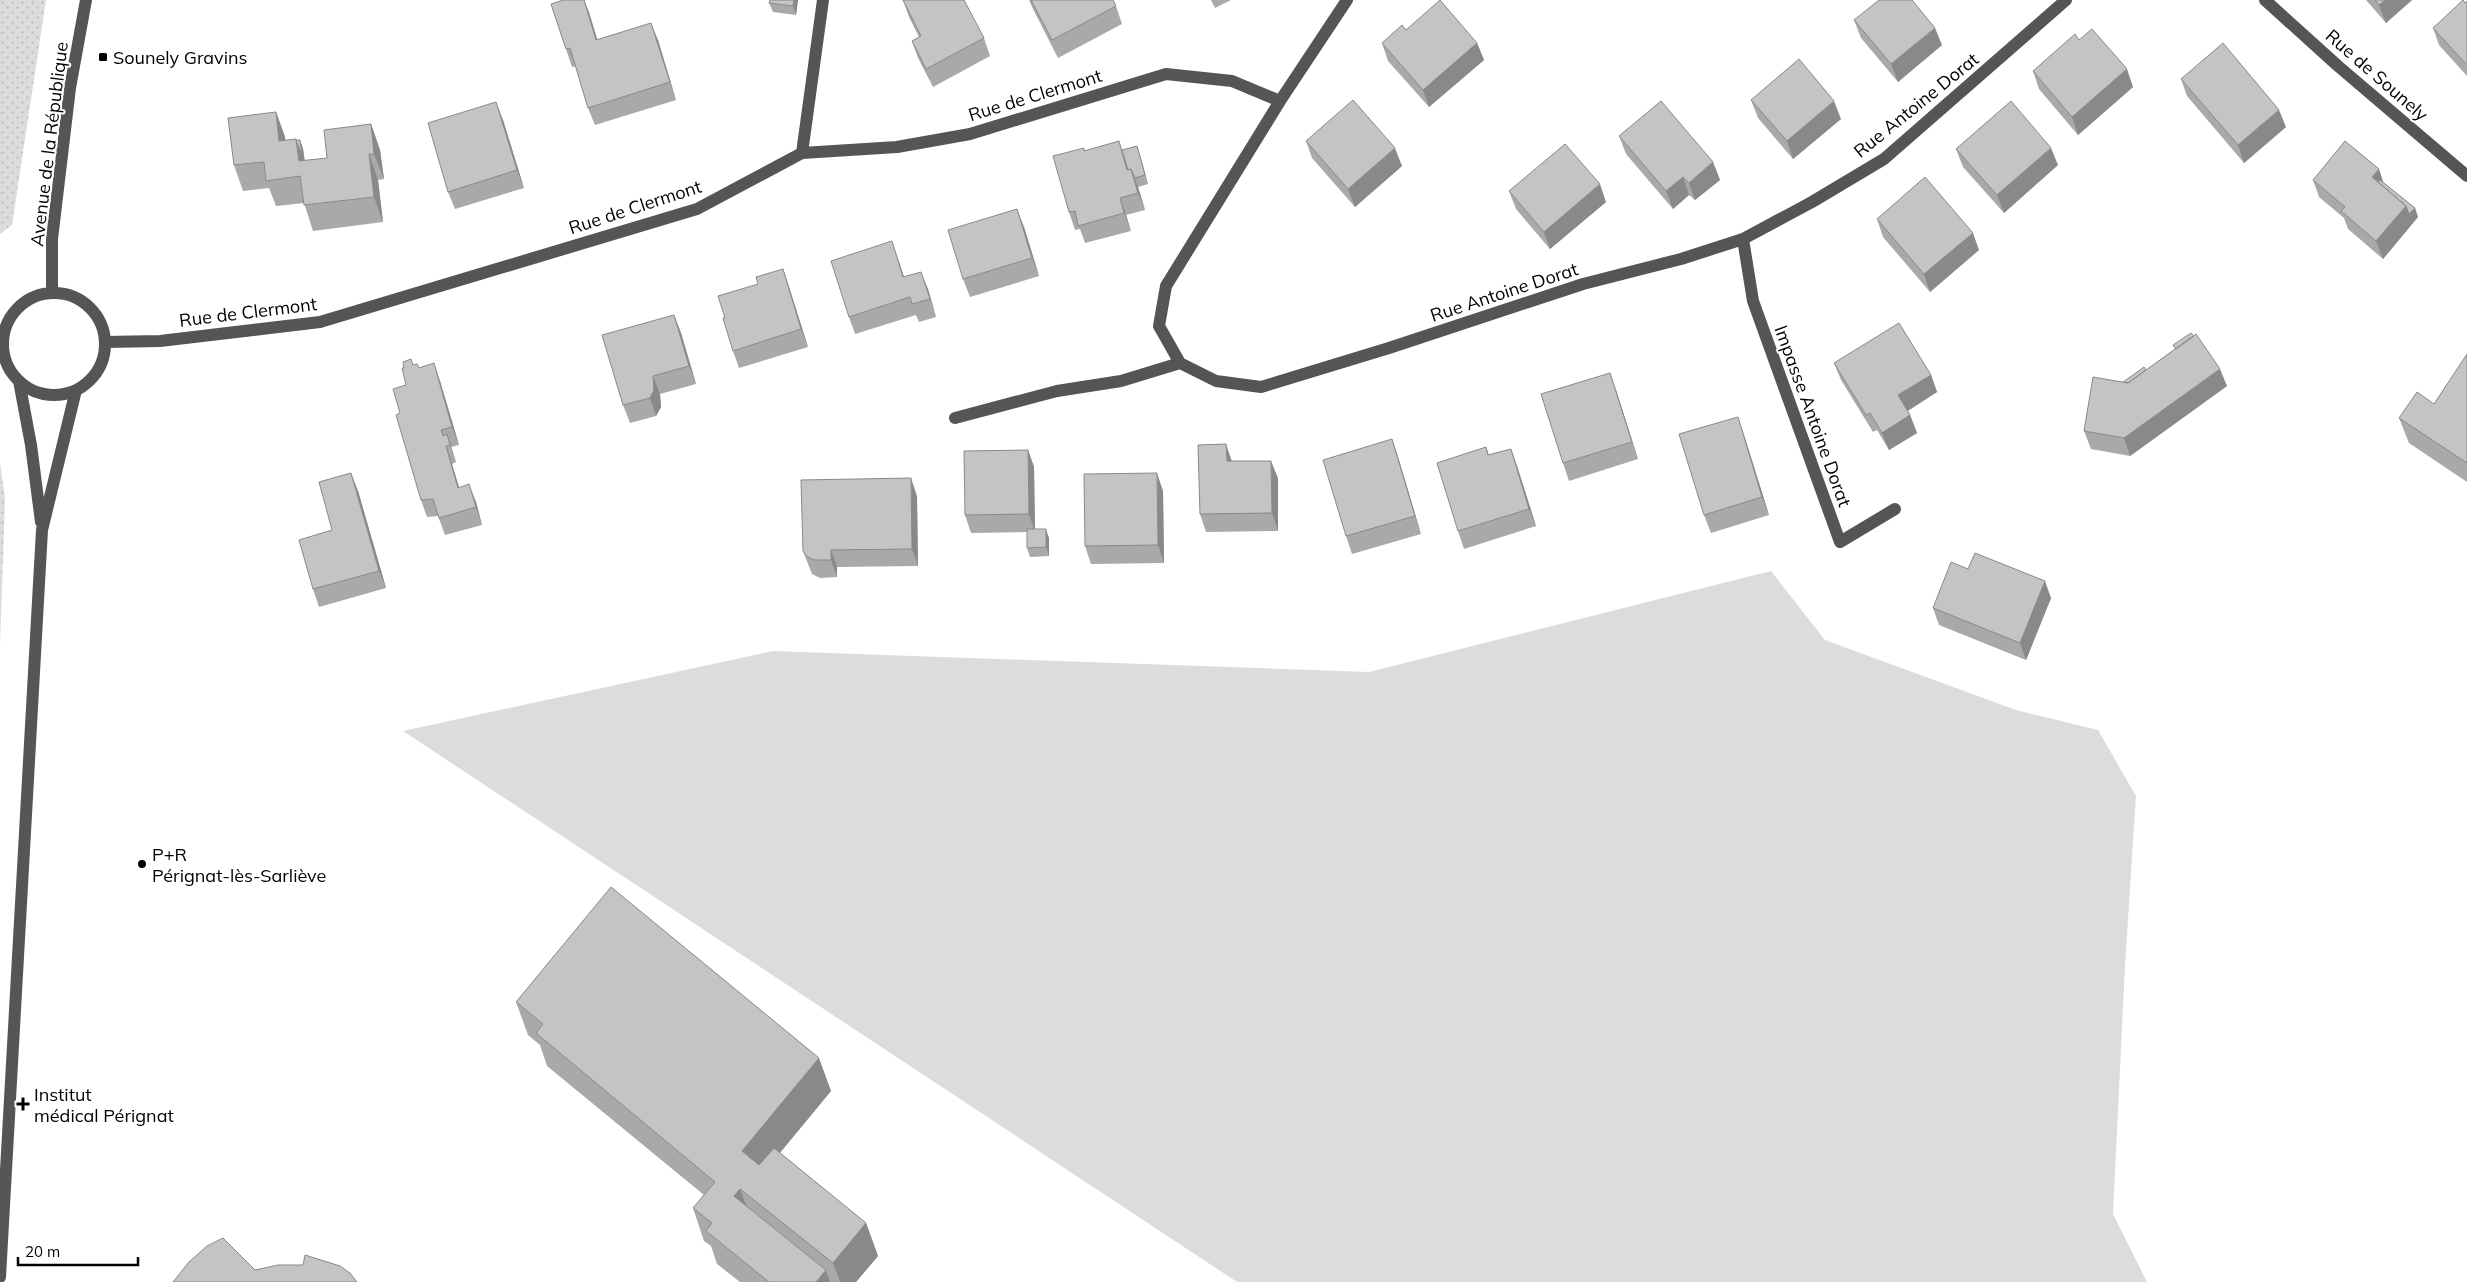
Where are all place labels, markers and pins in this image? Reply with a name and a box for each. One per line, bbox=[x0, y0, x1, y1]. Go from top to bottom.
place label: Sounely Gravins bbox=[113, 46, 247, 69]
marker: Sounely Gravins bbox=[97, 51, 109, 63]
place label: P+R Pérignat-lès-Sarliève bbox=[152, 843, 326, 887]
marker: P+R Pérignat-lès-Sarliève bbox=[136, 858, 148, 870]
place label: Institut médical Pérignat bbox=[34, 1083, 174, 1127]
marker: Institut médical Pérignat bbox=[16, 1097, 30, 1111]

